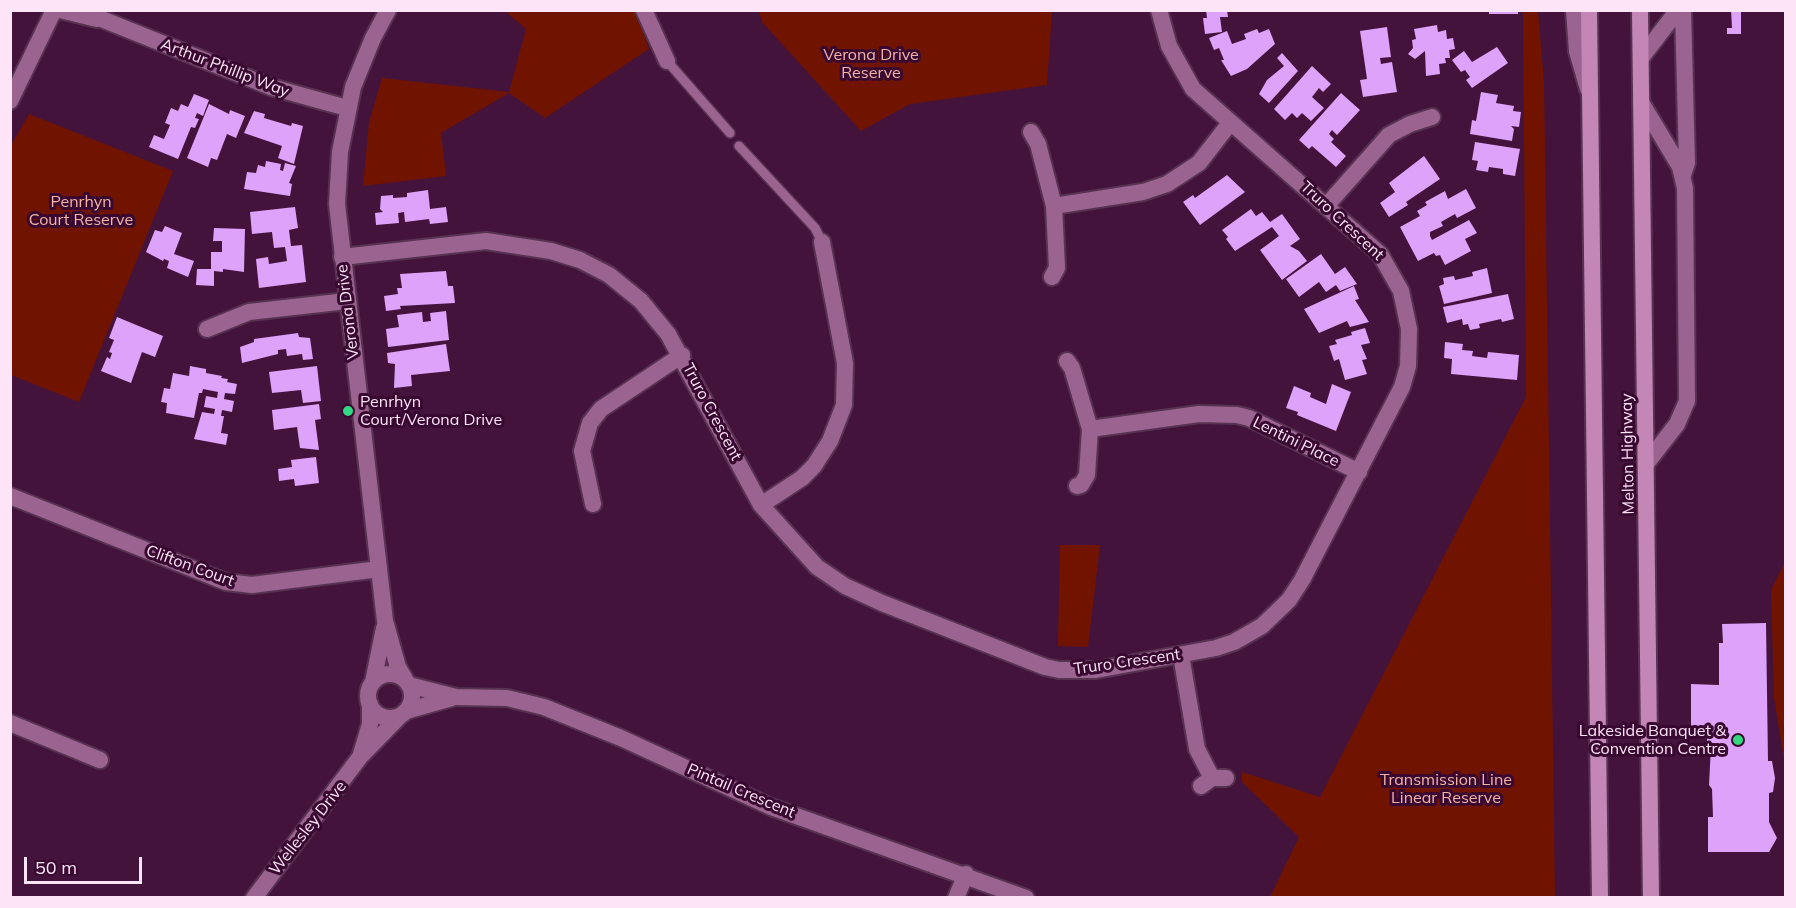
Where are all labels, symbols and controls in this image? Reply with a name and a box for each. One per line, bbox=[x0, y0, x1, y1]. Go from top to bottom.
street label: Arthur Phillip Way bbox=[158, 35, 292, 101]
park label: Verona Drive Reserve bbox=[823, 45, 919, 83]
street label: Truro Crescent bbox=[1296, 177, 1388, 265]
park label: Penrhyn Court Reserve bbox=[29, 192, 133, 230]
street label: Verona Drive bbox=[333, 263, 363, 361]
street label: Truro Crescent bbox=[678, 360, 746, 464]
place label: Penrhyn Court/Verona Drive bbox=[360, 392, 502, 430]
street label: Melton Highway bbox=[1617, 393, 1639, 515]
marker: Penrhyn Court/Verona Drive bbox=[341, 404, 355, 418]
street label: Lentini Place bbox=[1250, 413, 1342, 471]
street label: Clifton Court bbox=[143, 541, 237, 591]
street label: Truro Crescent bbox=[1073, 645, 1181, 679]
place label: Lakeside Banquet & Convention Centre bbox=[1579, 721, 1726, 759]
marker: Lakeside Banquet & Convention Centre bbox=[1731, 733, 1745, 747]
street label: Pintail Crescent bbox=[684, 760, 798, 822]
park label: Transmission Line Linear Reserve bbox=[1380, 770, 1512, 808]
street label: Wellesley Drive bbox=[265, 777, 351, 879]
scale bar bbox=[27, 845, 146, 883]
text: 50 m bbox=[35, 856, 77, 879]

